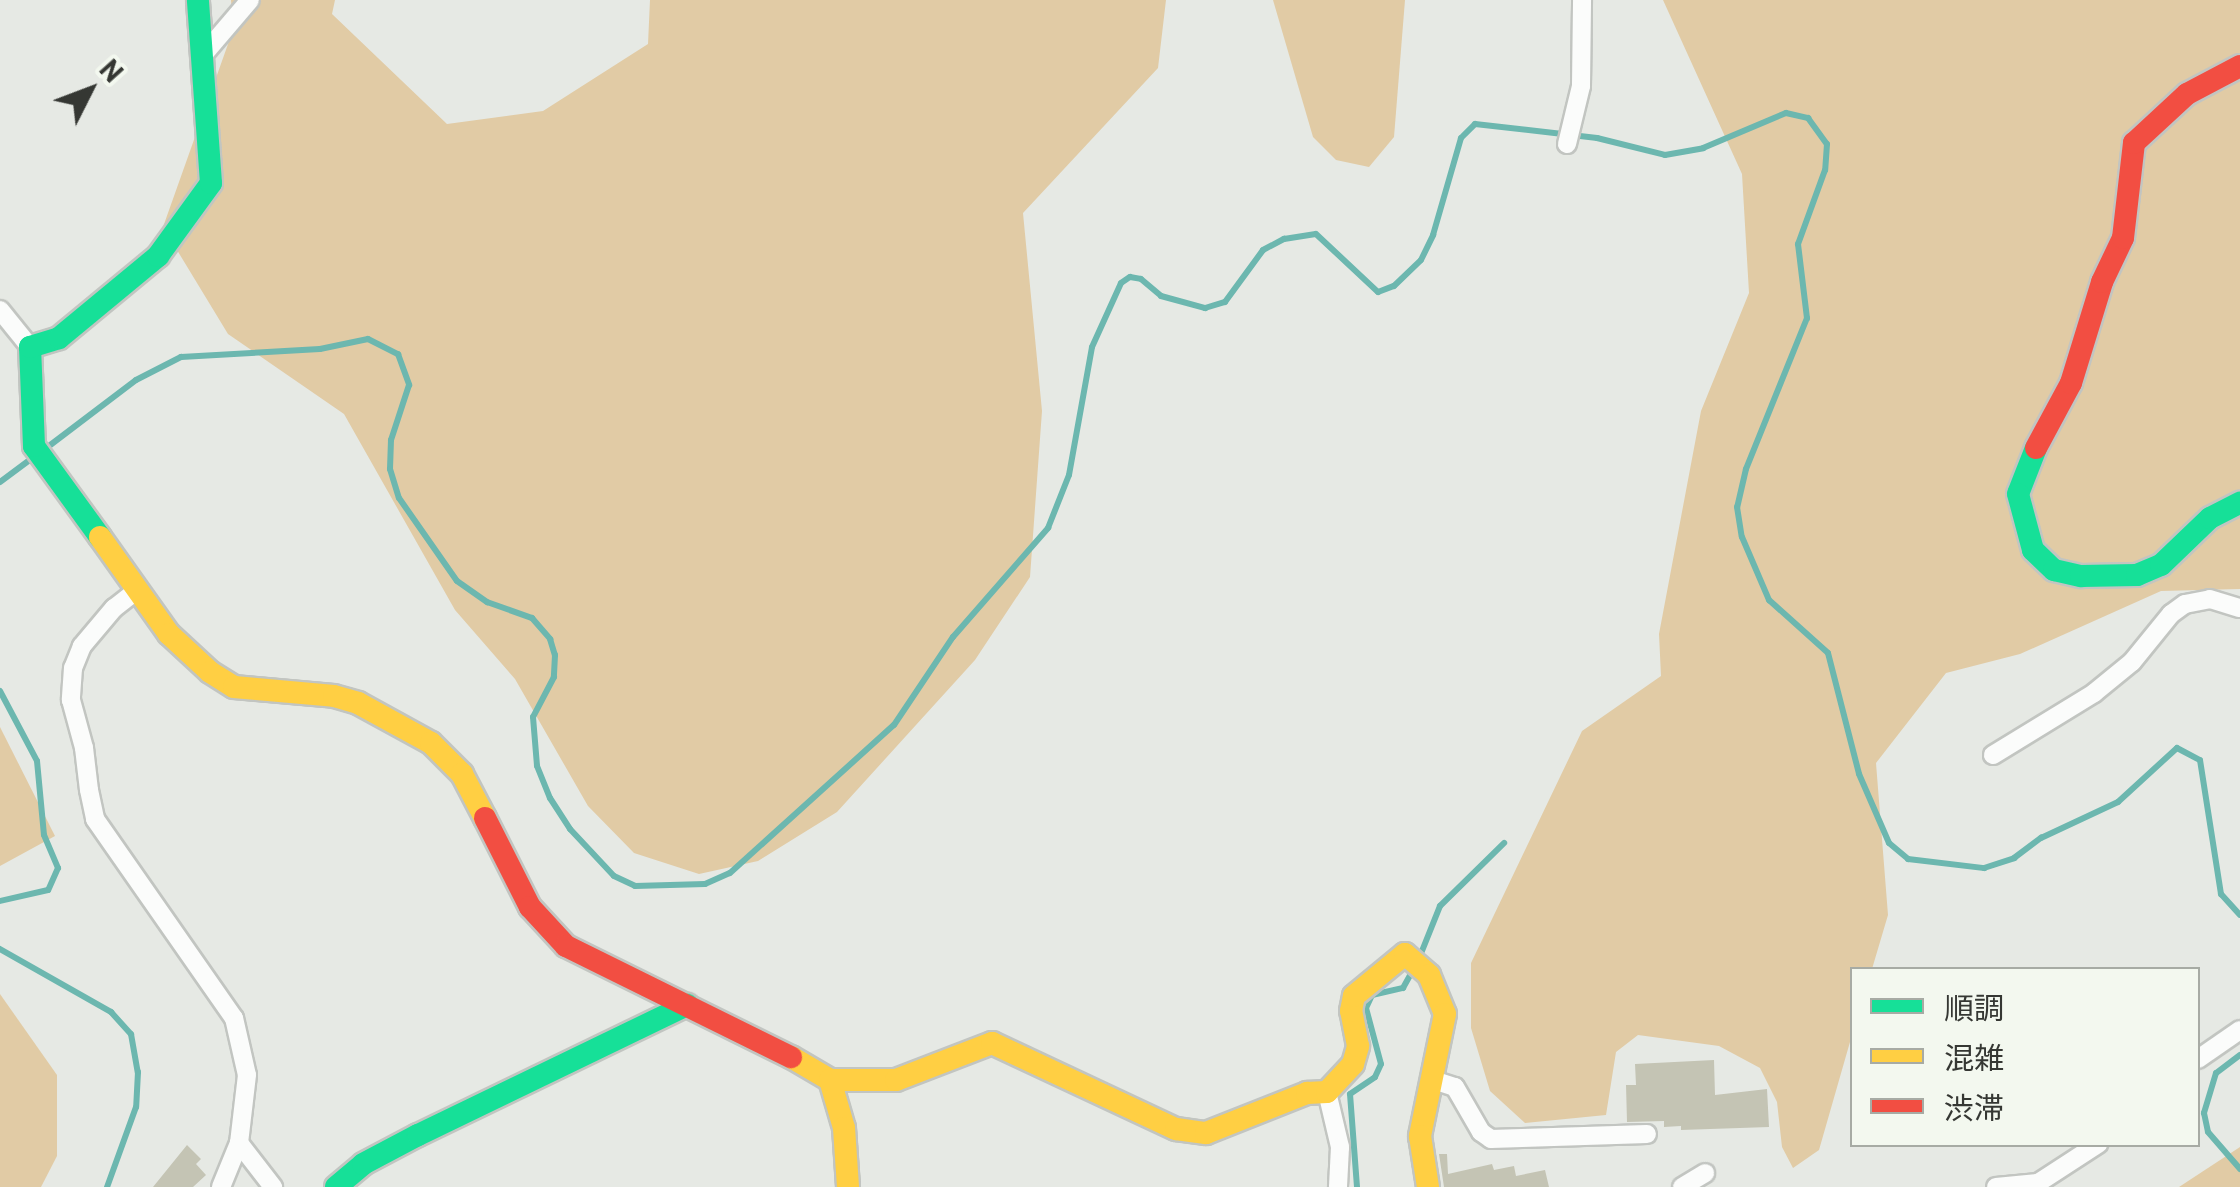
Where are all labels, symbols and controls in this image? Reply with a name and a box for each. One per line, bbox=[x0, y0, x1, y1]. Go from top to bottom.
north arrow bbox=[40, 40, 140, 140]
text: N bbox=[93, 52, 131, 88]
legend bbox=[1850, 967, 2200, 1147]
text: 順調 bbox=[1944, 989, 2004, 1025]
text: 混雑 bbox=[1944, 1039, 2004, 1075]
text: 渋滞 bbox=[1944, 1089, 2004, 1125]

